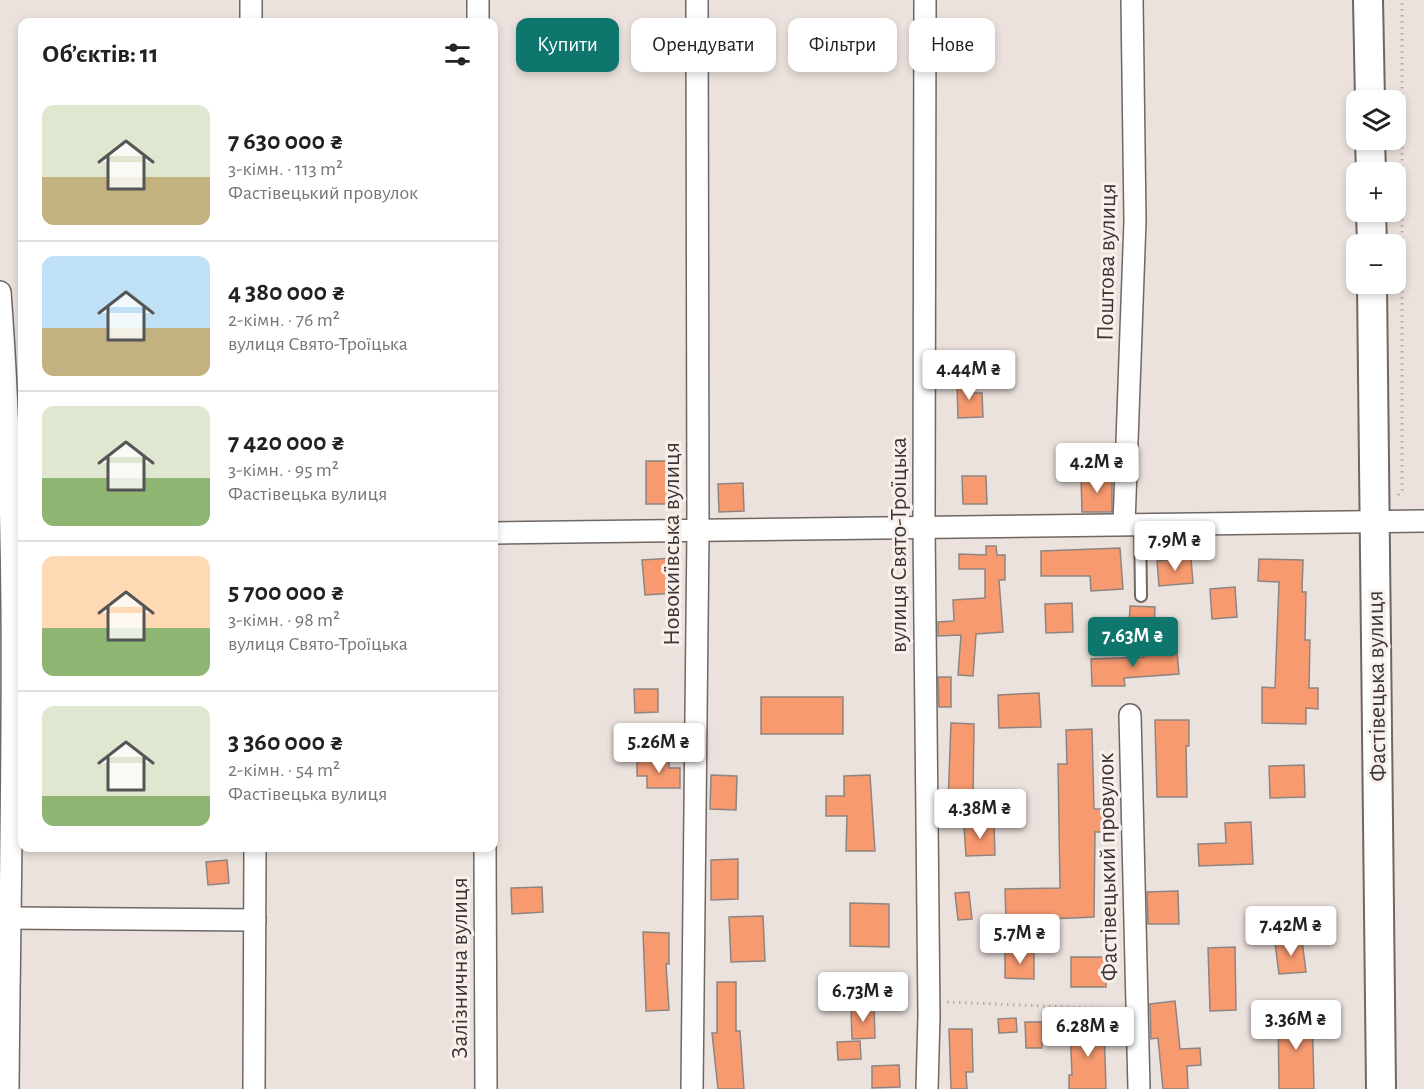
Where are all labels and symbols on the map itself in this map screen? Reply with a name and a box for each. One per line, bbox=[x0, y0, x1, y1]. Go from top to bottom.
street label: Поштова вулиця bbox=[1094, 183, 1120, 341]
pin: 4.44M ₴ bbox=[914, 350, 1024, 401]
street label: вулиця Свято-Троїцька bbox=[887, 437, 911, 653]
street label: Новокиївська вулиця bbox=[660, 442, 684, 646]
pin: 4.2M ₴ bbox=[1048, 443, 1146, 494]
pin: 7.9M ₴ bbox=[1126, 521, 1224, 572]
street label: Фастівецька вулиця bbox=[1363, 590, 1391, 782]
pin: 7.63M ₴ bbox=[1078, 617, 1188, 668]
pin: 5.26M ₴ bbox=[604, 723, 714, 774]
street label: Фастівецький провулок bbox=[1094, 753, 1122, 981]
pin: 4.38M ₴ bbox=[925, 789, 1035, 840]
street label: Залізнична вулиця bbox=[448, 877, 472, 1059]
pin: 7.42M ₴ bbox=[1236, 906, 1346, 957]
pin: 5.7M ₴ bbox=[971, 914, 1069, 965]
pin: 6.73M ₴ bbox=[808, 972, 918, 1023]
pin: 3.36M ₴ bbox=[1241, 1000, 1351, 1051]
pin: 6.28M ₴ bbox=[1033, 1007, 1143, 1058]

